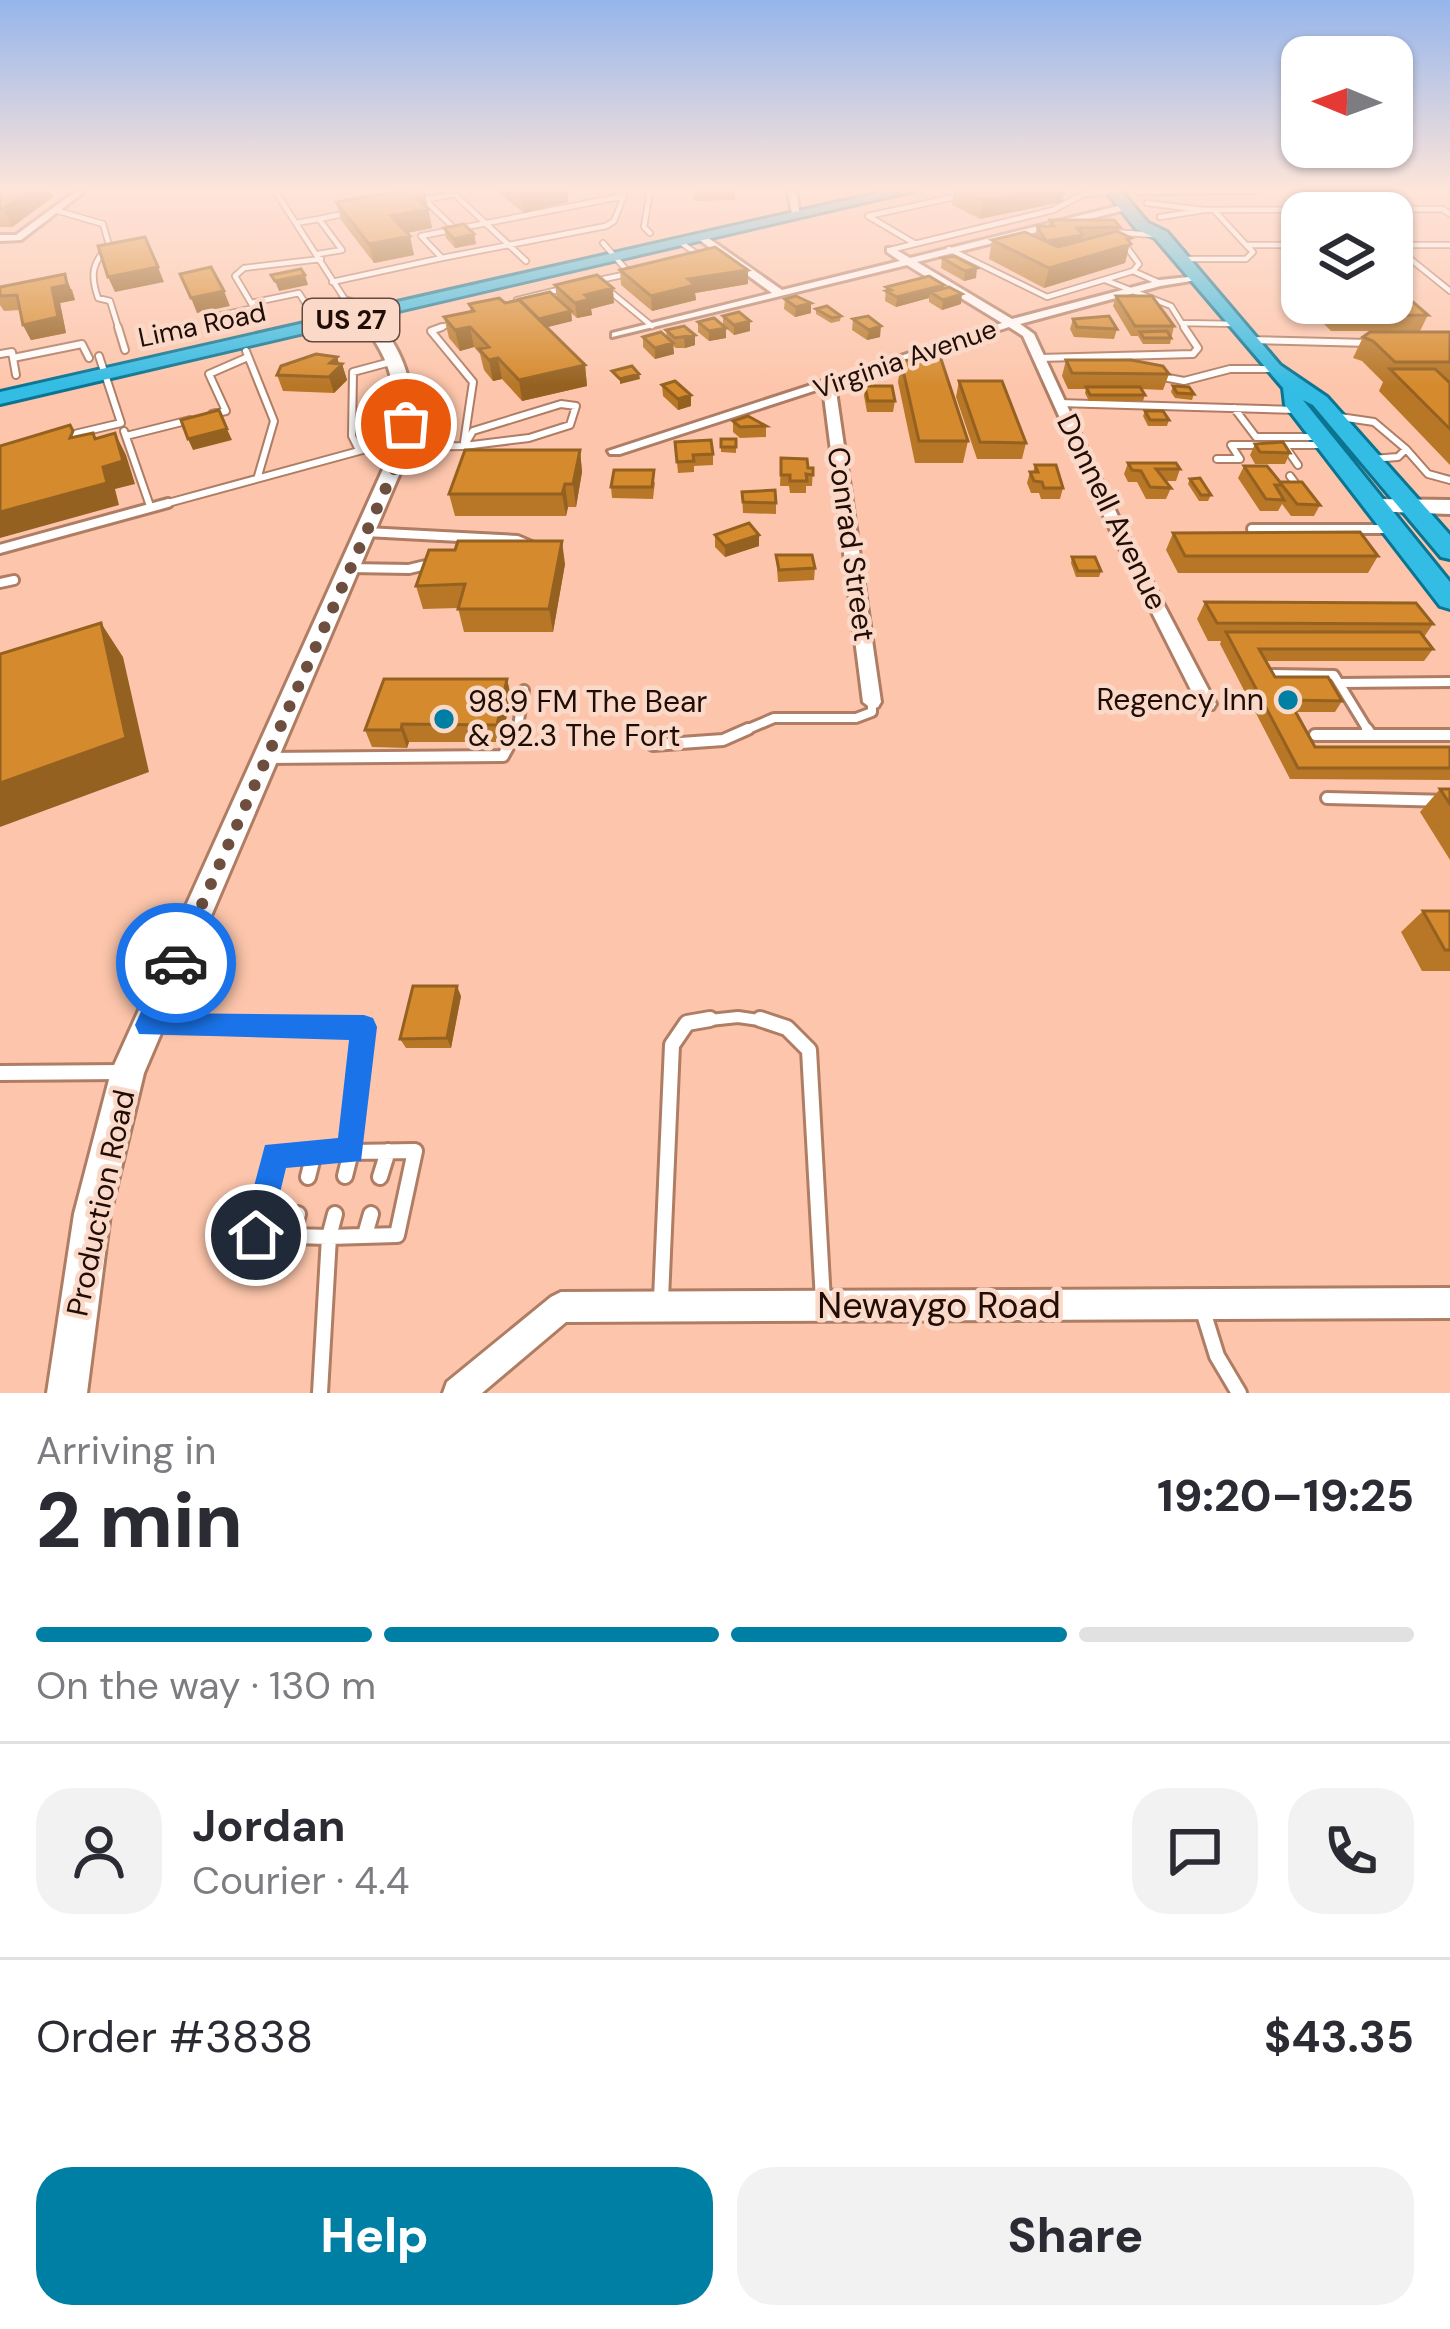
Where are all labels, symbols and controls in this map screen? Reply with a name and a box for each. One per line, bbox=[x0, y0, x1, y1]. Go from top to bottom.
north arrow bbox=[1281, 36, 1413, 168]
map controls bbox=[1281, 36, 1413, 324]
button: layers bbox=[1281, 192, 1413, 324]
street label: Lima Road bbox=[135, 294, 269, 355]
road number: US 27 bbox=[303, 299, 399, 341]
street label: Virginia Avenue bbox=[809, 311, 1001, 406]
pin bbox=[355, 373, 457, 475]
icon: bag bbox=[373, 391, 439, 457]
street label: Donnell Avenue bbox=[1048, 407, 1177, 616]
street label: Conrad Street bbox=[819, 444, 884, 644]
place label: Regency Inn bbox=[1096, 680, 1264, 719]
place label: 98.9 FM The Bear & 92.3 The Fort bbox=[468, 682, 707, 755]
marker: Regency Inn bbox=[1275, 687, 1301, 713]
marker: 98.9 FM The Bear & 92.3 The Fort bbox=[431, 706, 457, 732]
courier bbox=[116, 903, 236, 1023]
icon: car bbox=[143, 930, 209, 996]
street label: Production Road bbox=[58, 1086, 144, 1320]
pin bbox=[205, 1184, 307, 1286]
icon: home bbox=[223, 1202, 289, 1268]
street label: Newaygo Road bbox=[817, 1282, 1061, 1329]
text: Arriving in bbox=[36, 1425, 216, 1476]
text: 19:20–19:25 bbox=[1157, 1466, 1414, 1525]
text: 2 min bbox=[36, 1470, 243, 1571]
text: On the way · 130 m bbox=[36, 1660, 376, 1711]
button: person bbox=[36, 1788, 162, 1914]
button: chat bbox=[1132, 1788, 1258, 1914]
button: phone bbox=[1288, 1788, 1414, 1914]
text: Jordan bbox=[192, 1796, 345, 1855]
text: Courier · 4.4 bbox=[192, 1855, 409, 1906]
text: Order #3838 bbox=[36, 2007, 313, 2066]
text: $43.35 bbox=[1264, 2007, 1414, 2066]
button: Help bbox=[36, 2167, 713, 2305]
button: Share bbox=[737, 2167, 1414, 2305]

